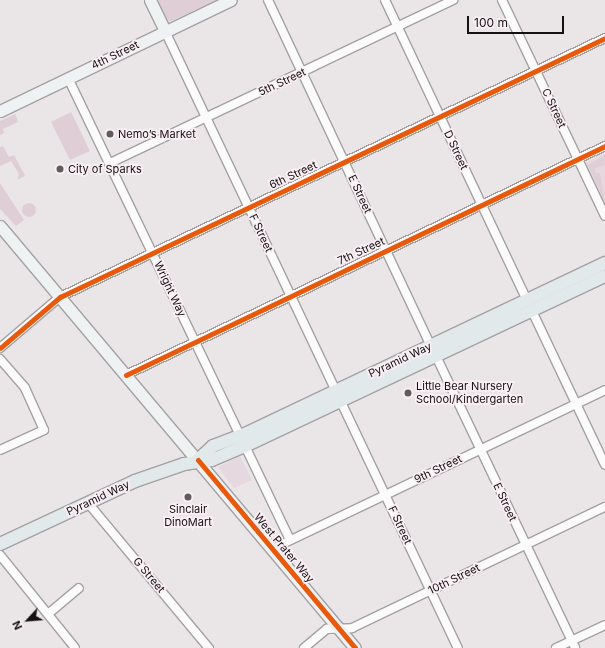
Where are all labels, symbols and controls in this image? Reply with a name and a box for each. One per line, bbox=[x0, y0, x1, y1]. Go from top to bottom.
scale bar bbox=[469, 8, 566, 34]
text: 100 m bbox=[474, 15, 508, 30]
street label: 4th Street bbox=[89, 38, 141, 72]
street label: 5th Street bbox=[256, 65, 308, 99]
street label: C Street bbox=[539, 86, 569, 130]
place label: Nemo’s Market bbox=[118, 127, 196, 141]
street label: D Street bbox=[441, 128, 471, 172]
marker: Nemo’s Market bbox=[105, 129, 115, 139]
street label: 6th Street bbox=[267, 158, 319, 192]
place label: City of Sparks bbox=[68, 162, 142, 176]
marker: City of Sparks bbox=[55, 164, 65, 174]
street label: E Street bbox=[345, 173, 375, 215]
street label: F Street bbox=[246, 212, 276, 254]
street label: 7th Street bbox=[335, 234, 387, 268]
street label: Wright Way bbox=[151, 259, 189, 319]
street label: Pyramid Way bbox=[366, 340, 434, 380]
place label: Little Bear Nursery School/Kindergarten bbox=[416, 380, 523, 406]
marker: Little Bear Nursery School/Kindergarten bbox=[403, 388, 413, 398]
street label: 9th Street bbox=[412, 452, 464, 486]
street label: Pyramid Way bbox=[64, 478, 132, 518]
street label: E Street bbox=[490, 481, 520, 523]
marker: Sinclair DinoMart bbox=[183, 492, 193, 502]
place label: Sinclair DinoMart bbox=[164, 503, 212, 529]
street label: F Street bbox=[385, 504, 415, 546]
street label: West Prater Way bbox=[251, 511, 317, 585]
street label: G Street bbox=[130, 555, 168, 595]
street label: 10th Street bbox=[426, 561, 482, 597]
north arrow bbox=[8, 600, 48, 640]
text: N bbox=[9, 618, 25, 632]

